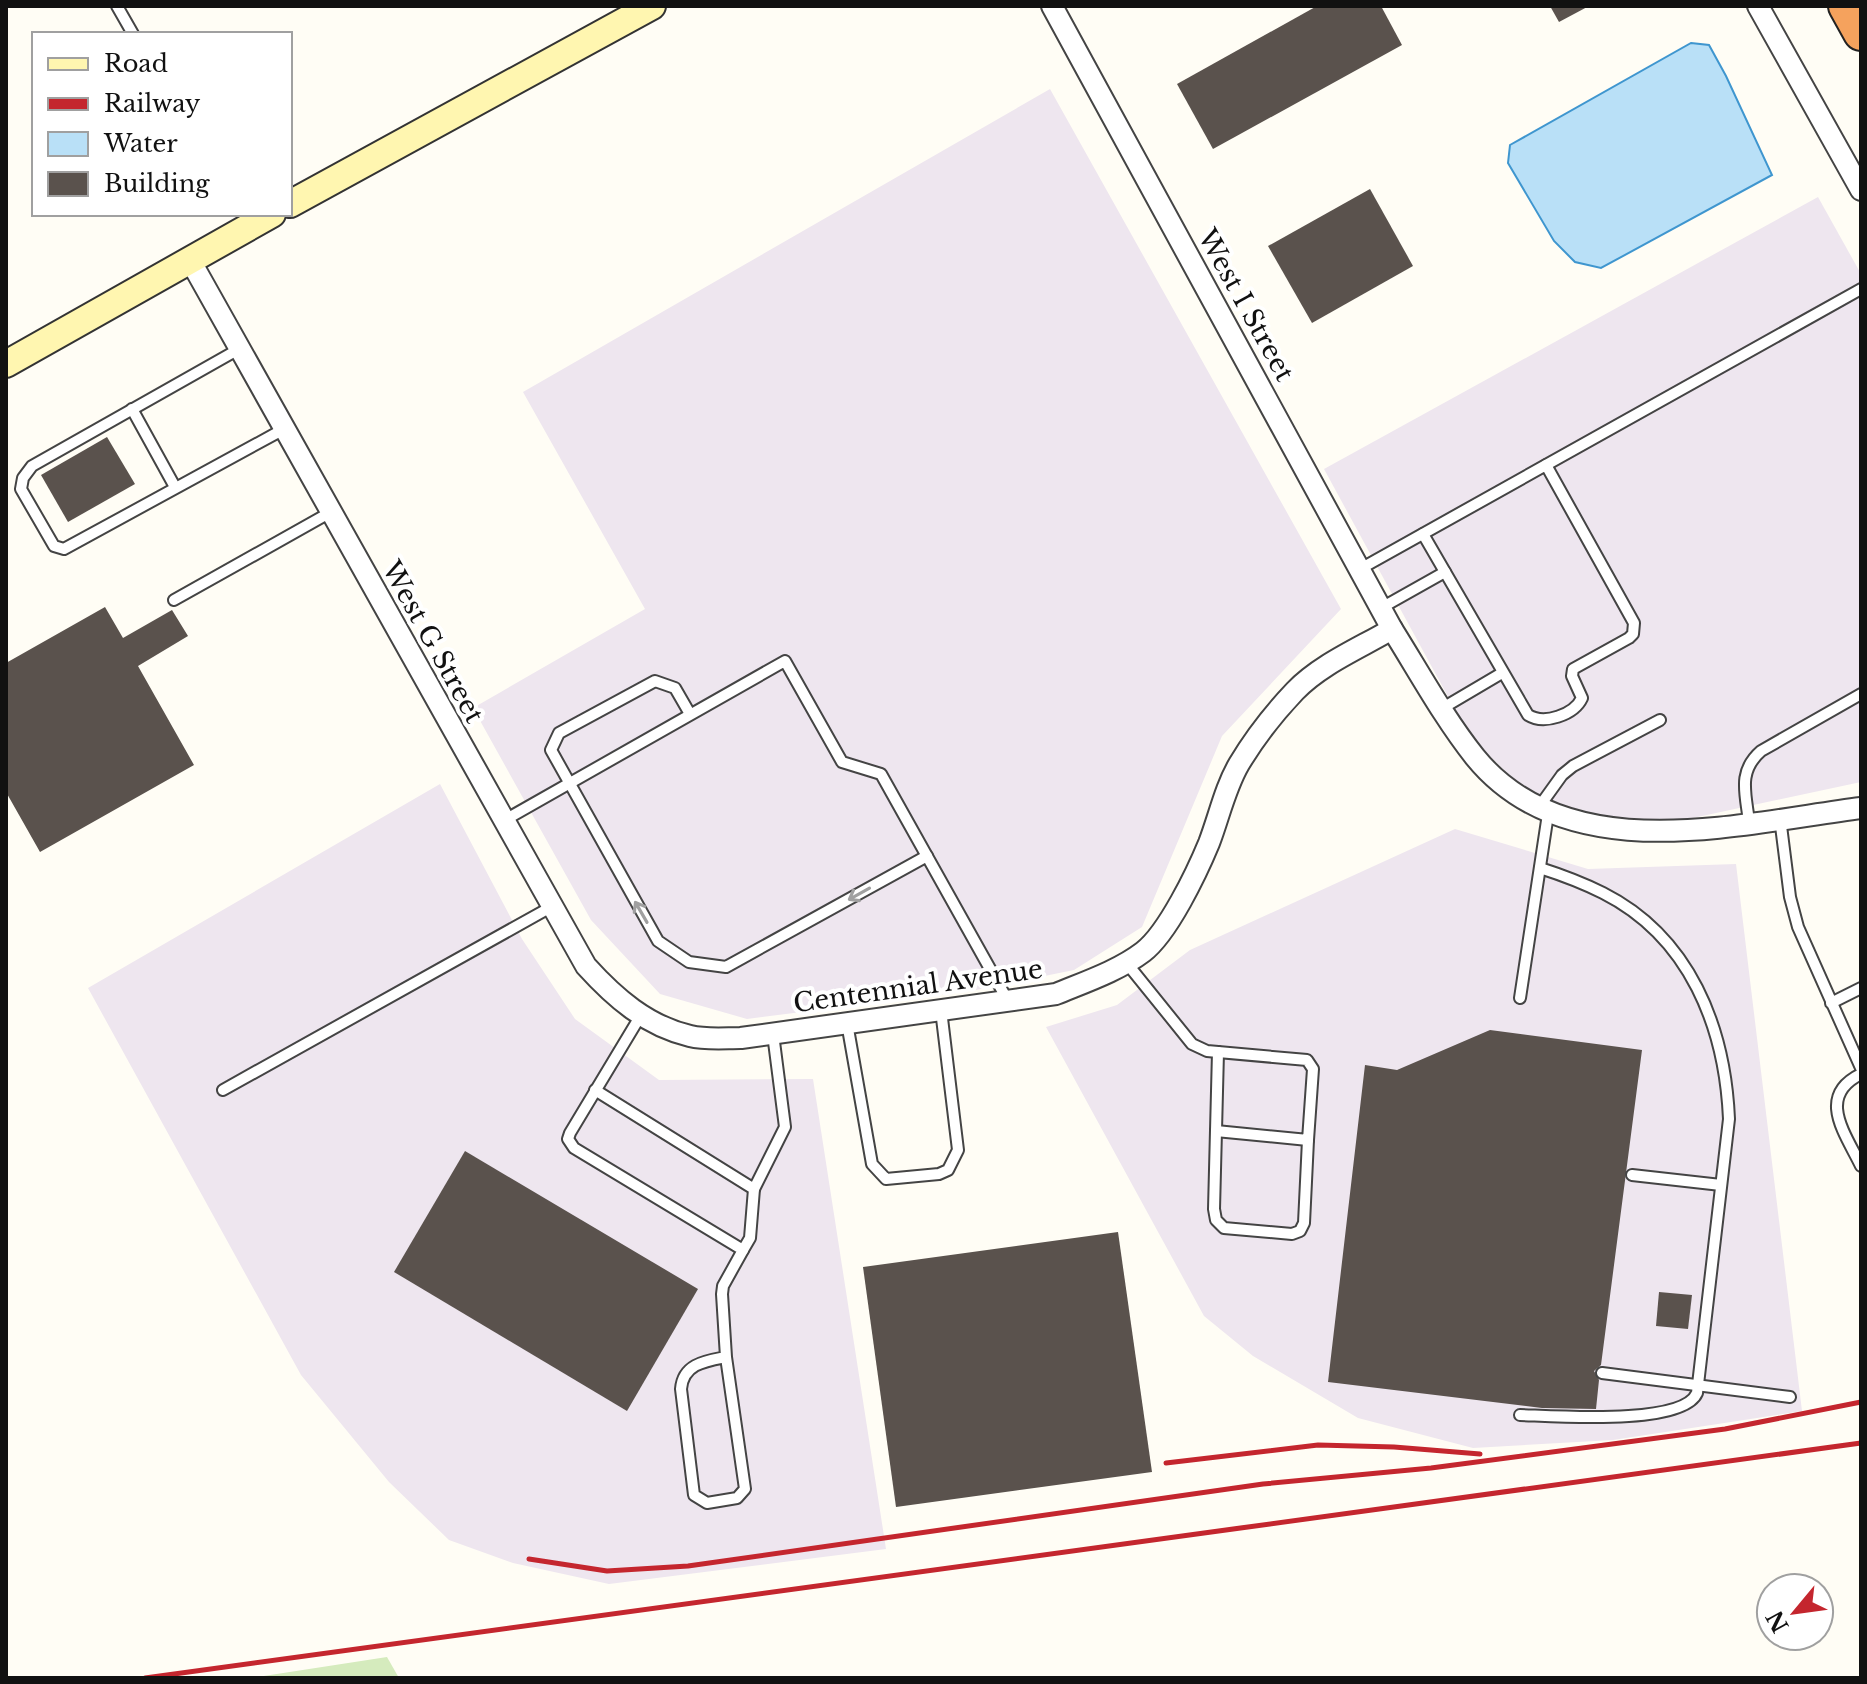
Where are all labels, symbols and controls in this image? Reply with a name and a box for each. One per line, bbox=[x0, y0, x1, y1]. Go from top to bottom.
legend bbox=[32, 32, 292, 216]
text: Road bbox=[104, 49, 168, 78]
text: Railway bbox=[104, 89, 201, 118]
text: Water bbox=[103, 129, 178, 158]
text: Building bbox=[104, 169, 210, 198]
street label: West I Street bbox=[1191, 222, 1301, 387]
street label: West G Street bbox=[375, 555, 491, 729]
one-way arrow bbox=[848, 886, 871, 902]
one-way arrow bbox=[633, 901, 649, 924]
street label: Centennial Avenue bbox=[791, 953, 1045, 1019]
north arrow bbox=[1755, 1572, 1835, 1652]
text: N bbox=[1761, 1606, 1795, 1637]

